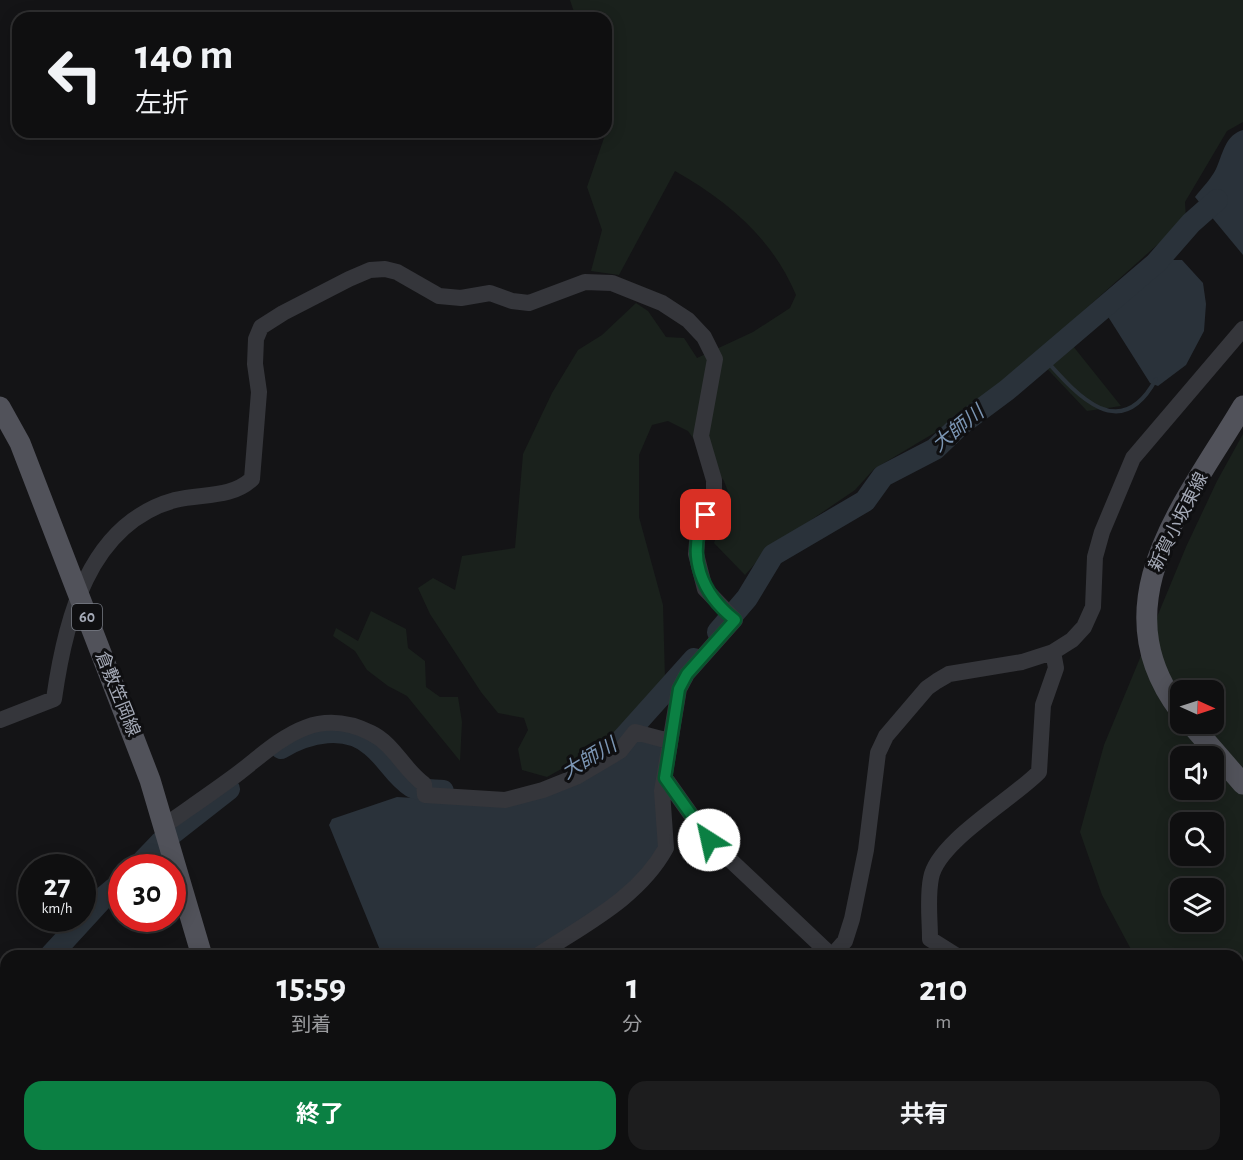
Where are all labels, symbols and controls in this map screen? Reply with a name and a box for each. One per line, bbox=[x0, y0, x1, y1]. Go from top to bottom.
text: 140 m bbox=[135, 34, 233, 76]
icon: left bbox=[36, 36, 114, 114]
text: 左折 bbox=[135, 90, 189, 117]
water label: 大師川 bbox=[928, 400, 989, 456]
street label: 新賀小坂東線 bbox=[1145, 469, 1212, 574]
pin bbox=[680, 489, 731, 540]
icon: arrive bbox=[689, 498, 722, 531]
road number: 60 bbox=[72, 604, 102, 630]
street label: 倉敷笠岡線 bbox=[92, 648, 144, 739]
north arrow bbox=[1170, 680, 1224, 734]
map controls bbox=[1170, 680, 1224, 932]
water label: 大師川 bbox=[558, 733, 622, 783]
button: sound bbox=[1170, 746, 1224, 800]
position arrow bbox=[677, 808, 741, 872]
button: search bbox=[1170, 812, 1224, 866]
speed limit sign: 30 bbox=[108, 854, 186, 932]
text: 27 bbox=[43, 871, 71, 901]
button: layers bbox=[1170, 878, 1224, 932]
text: km/h bbox=[42, 901, 72, 916]
text: 15:59 bbox=[276, 969, 346, 1005]
text: 1 bbox=[626, 969, 639, 1005]
text: 210 bbox=[919, 971, 968, 1007]
text: m bbox=[935, 1012, 951, 1032]
text: 到着 bbox=[291, 1015, 331, 1035]
text: 分 bbox=[622, 1015, 642, 1035]
button: 終了 bbox=[24, 1081, 616, 1150]
button: 共有 bbox=[628, 1081, 1220, 1150]

